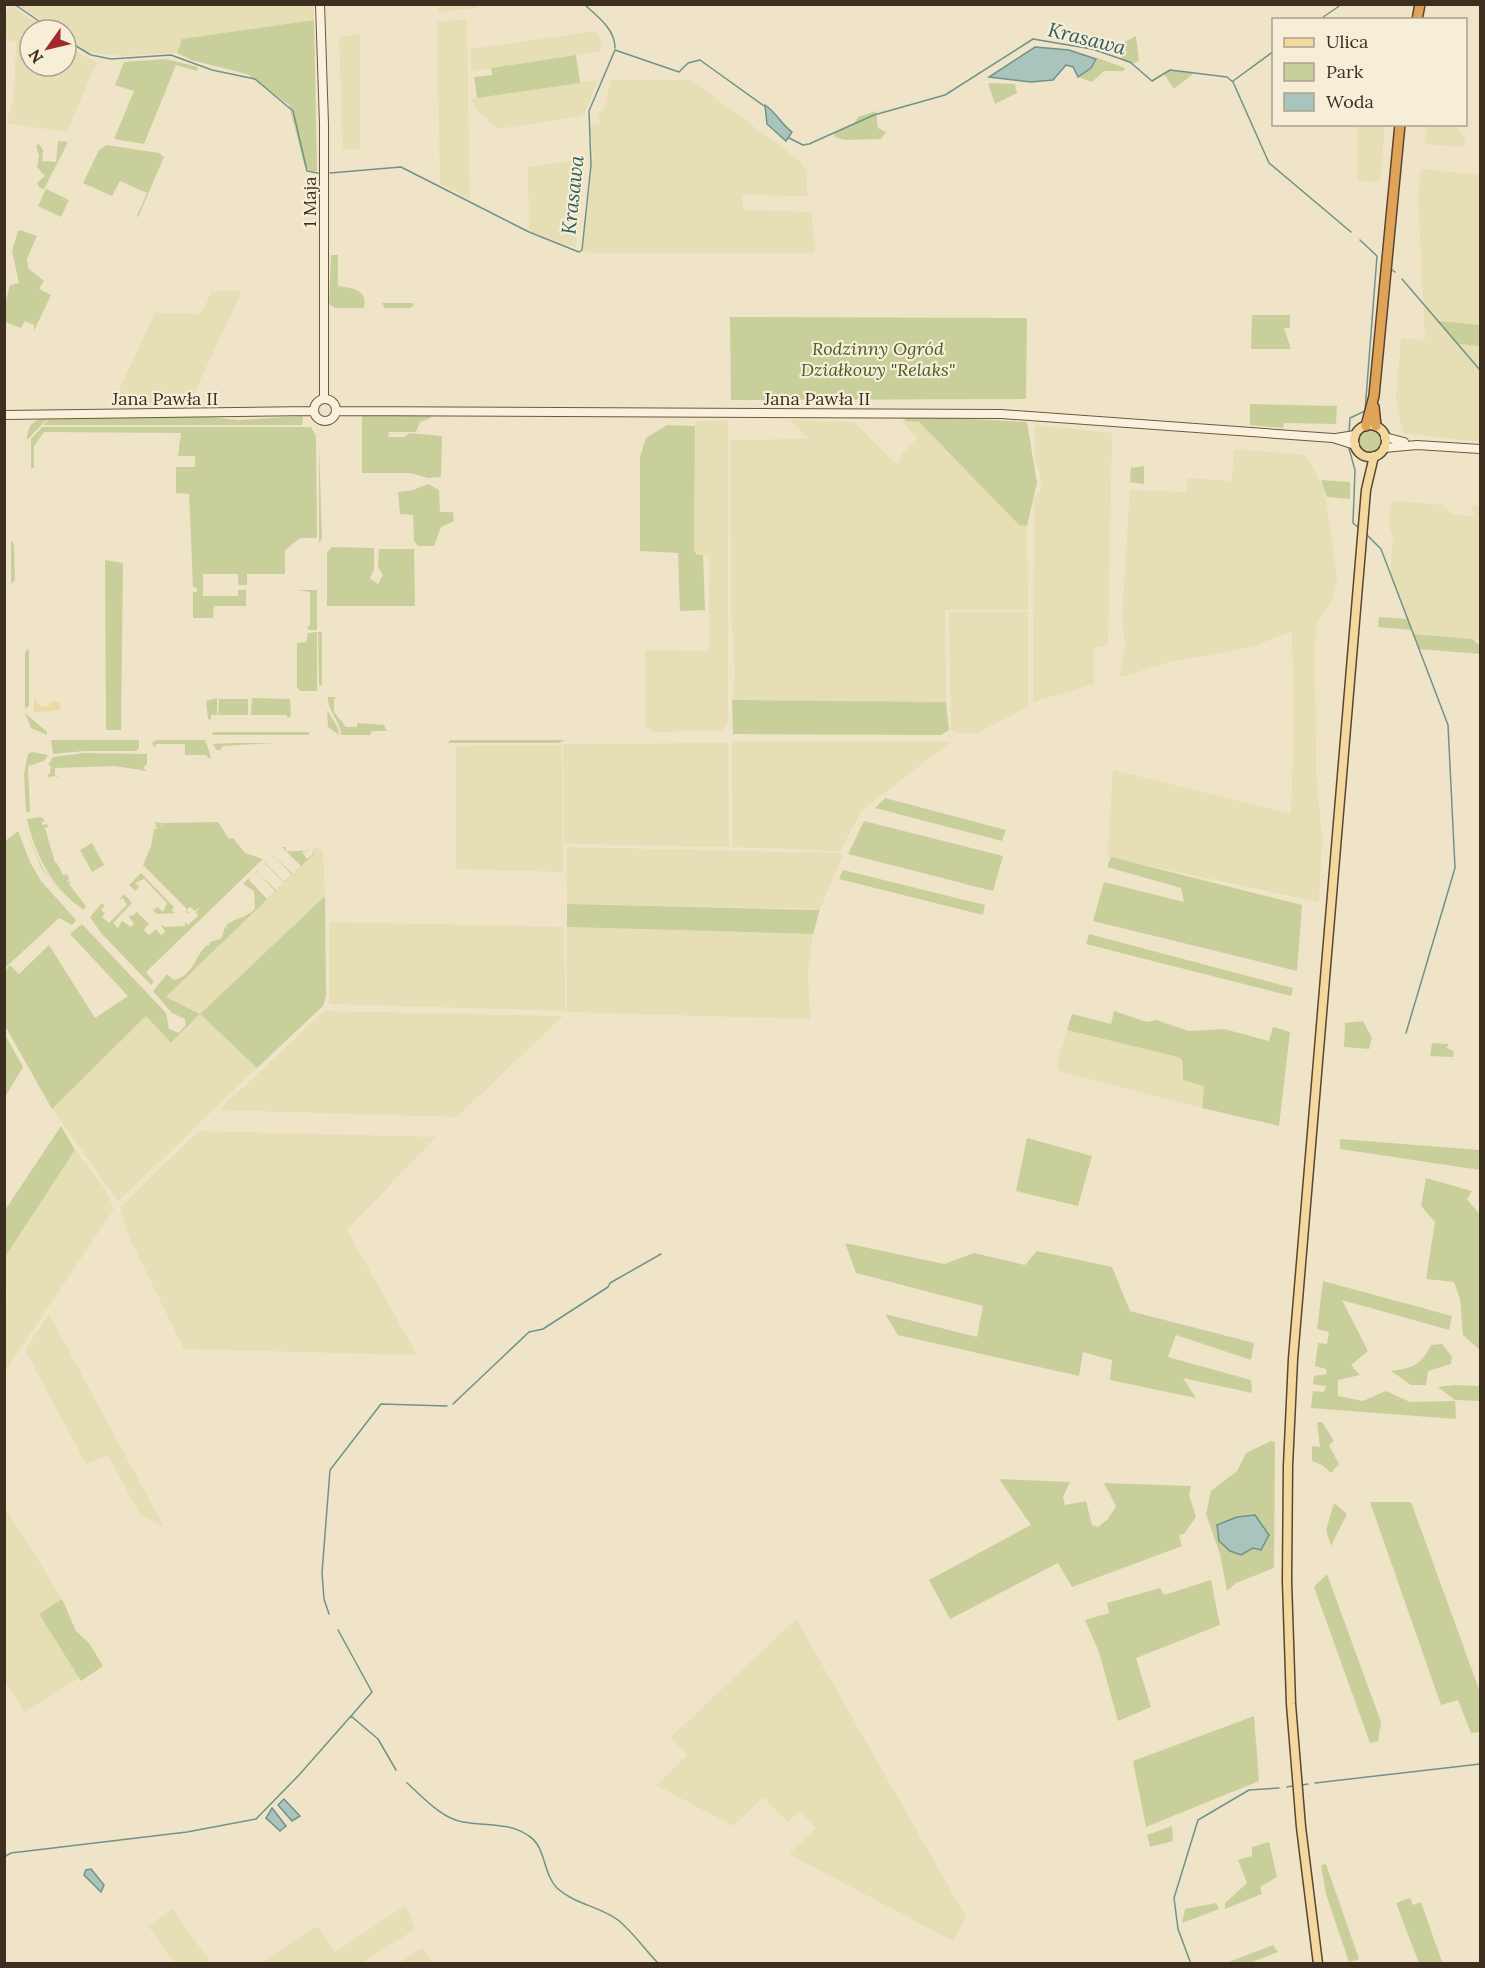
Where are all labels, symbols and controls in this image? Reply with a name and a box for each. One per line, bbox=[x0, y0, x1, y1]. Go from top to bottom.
water label: Krasawa bbox=[1045, 16, 1129, 60]
north arrow bbox=[18, 18, 78, 78]
legend bbox=[1272, 18, 1467, 126]
text: Ulica bbox=[1326, 30, 1368, 53]
text: N bbox=[24, 46, 47, 67]
text: Park bbox=[1326, 60, 1364, 83]
text: Woda bbox=[1326, 90, 1374, 113]
water label: Krasawa bbox=[555, 154, 589, 236]
street label: 1 Maja bbox=[298, 176, 321, 228]
park label: Rodzinny Ogród Działkowy "Relaks" bbox=[801, 337, 955, 381]
street label: Jana Pawła II bbox=[111, 387, 218, 410]
street label: Jana Pawła II bbox=[763, 387, 870, 410]

